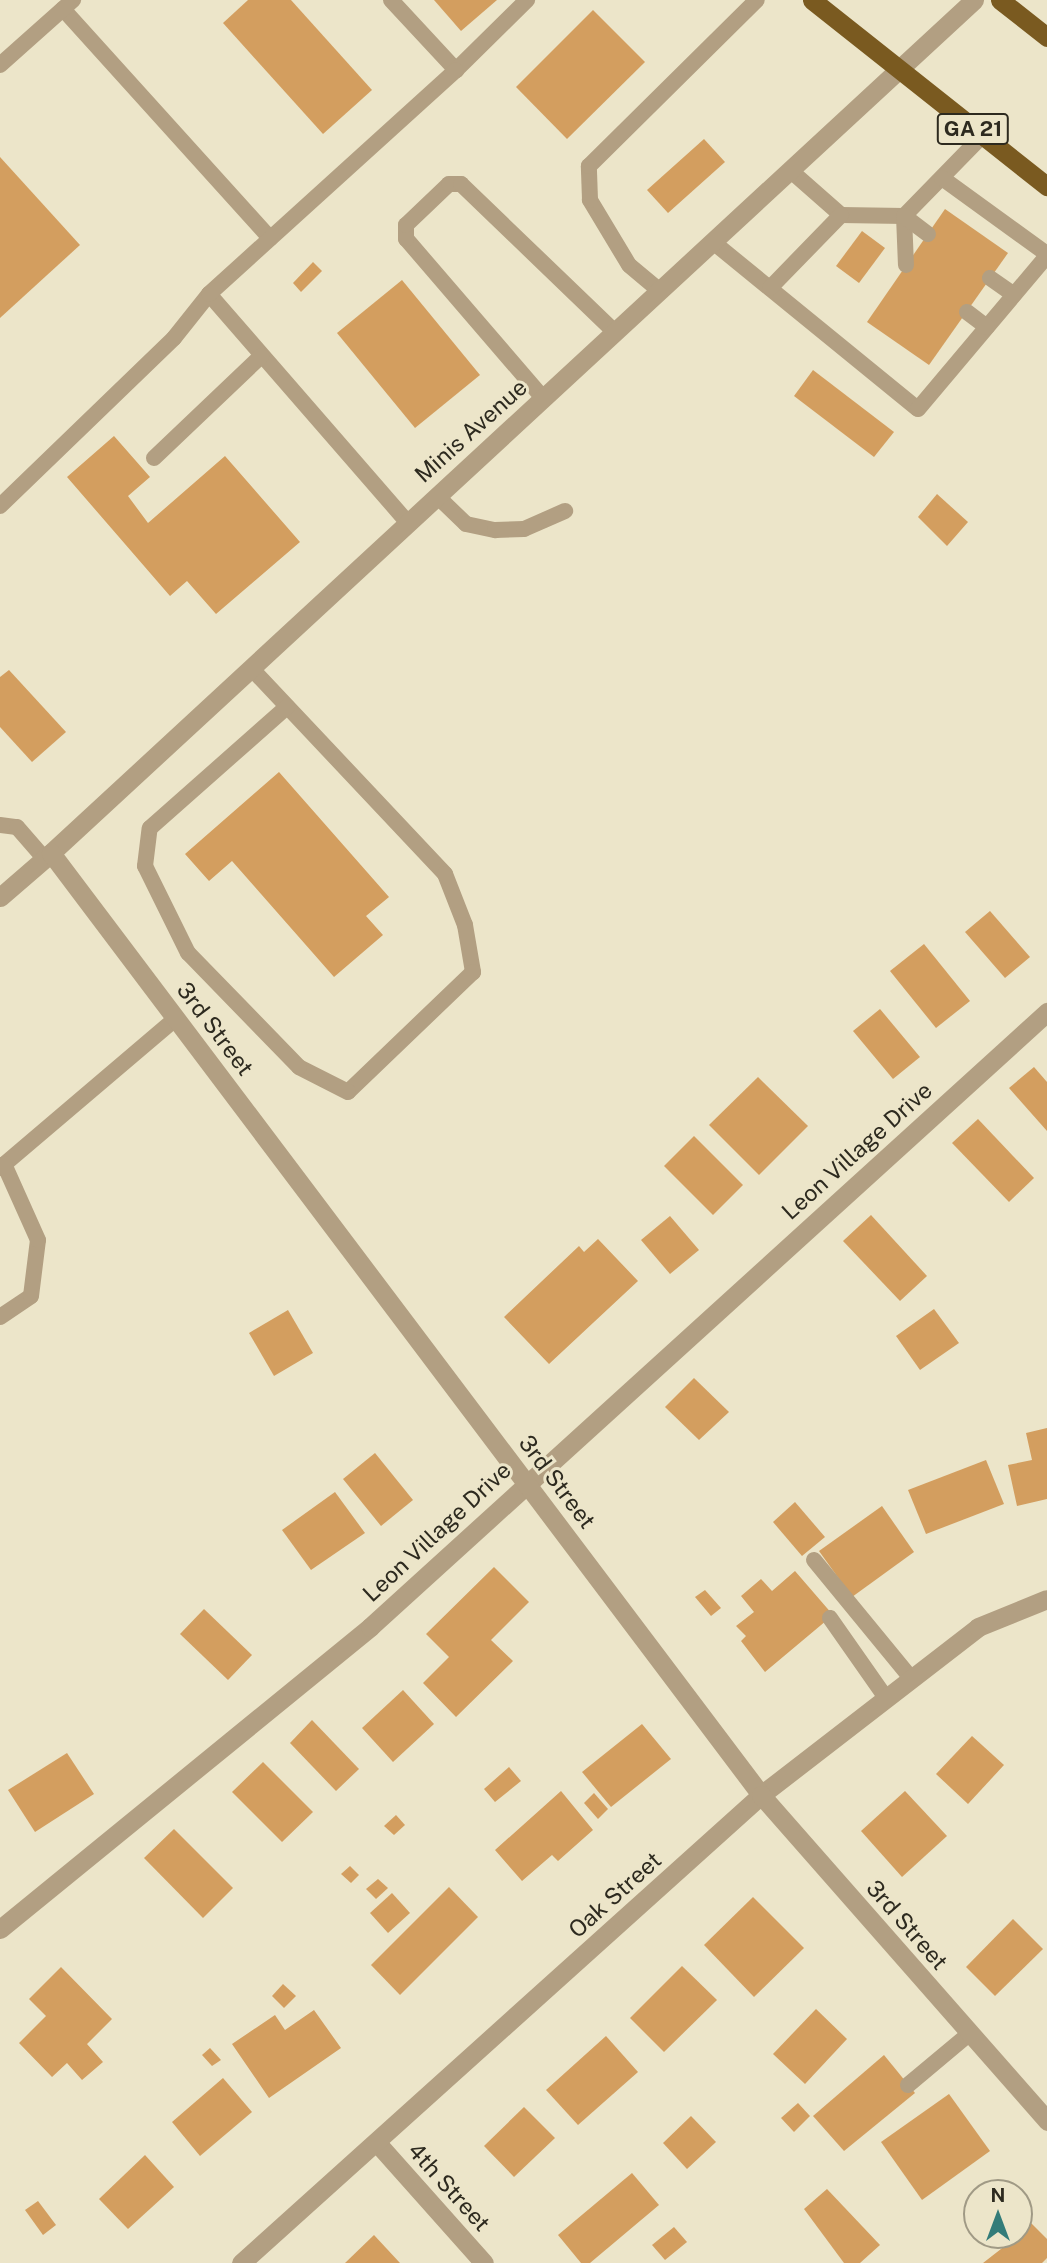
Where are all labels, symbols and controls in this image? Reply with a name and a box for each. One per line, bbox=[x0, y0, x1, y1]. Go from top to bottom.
road number: GA 21 bbox=[936, 111, 1010, 146]
street label: Minis Avenue bbox=[409, 373, 533, 489]
street label: 3rd Street bbox=[171, 977, 259, 1081]
street label: Leon Village Drive bbox=[776, 1076, 938, 1226]
street label: 3rd Street bbox=[513, 1430, 601, 1534]
street label: Leon Village Drive bbox=[357, 1456, 517, 1608]
street label: Oak Street bbox=[563, 1846, 667, 1944]
street label: 3rd Street bbox=[861, 1875, 953, 1975]
street label: 4th Street bbox=[402, 2137, 496, 2237]
north arrow bbox=[963, 2179, 1033, 2249]
text: N bbox=[991, 2184, 1005, 2206]

